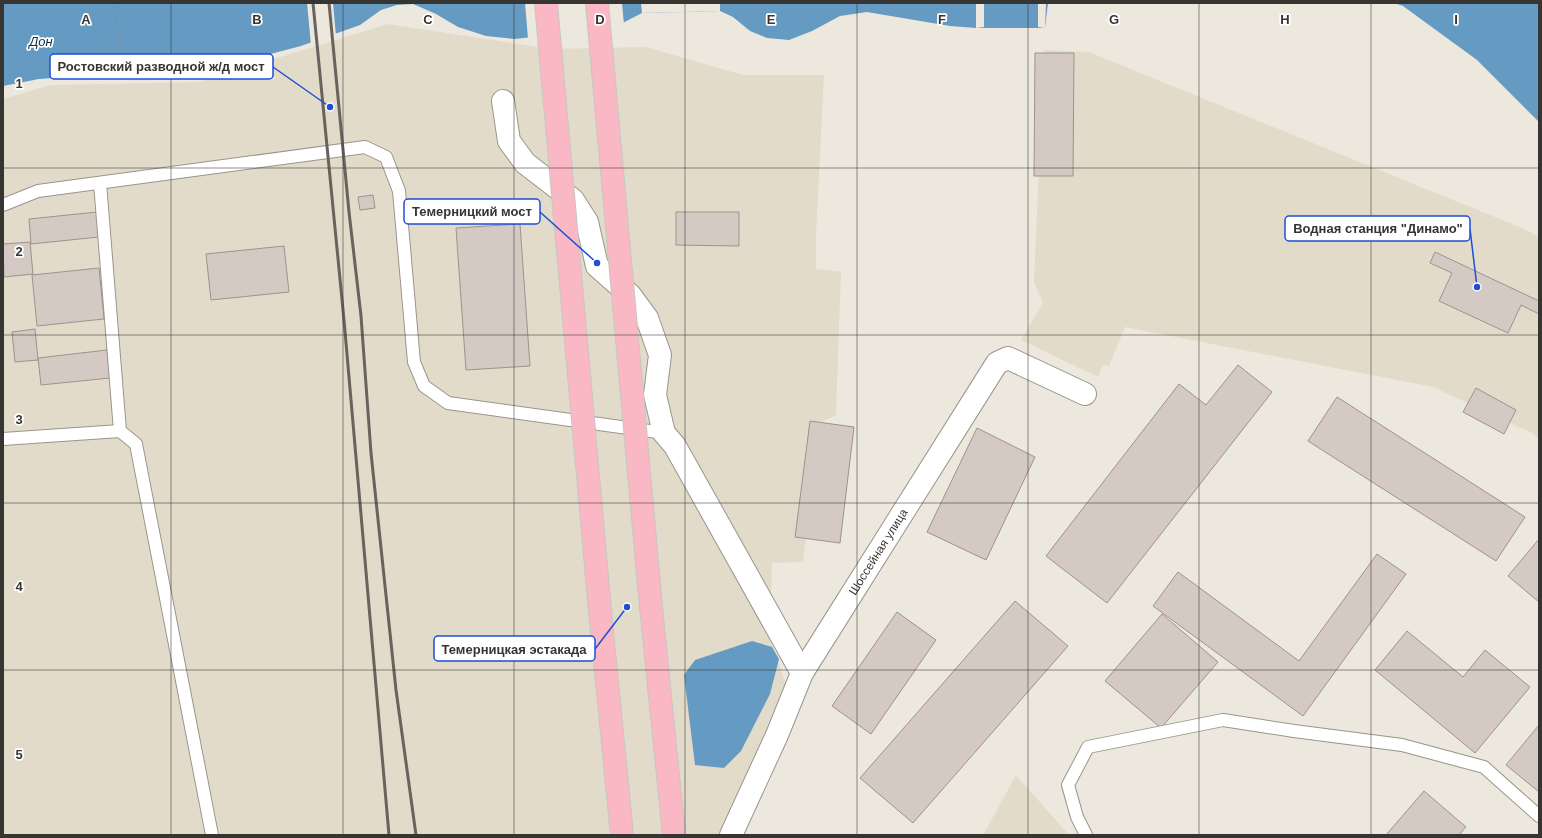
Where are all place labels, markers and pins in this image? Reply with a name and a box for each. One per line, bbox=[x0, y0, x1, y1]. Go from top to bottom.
callout: Ростовский разводной ж/д мост bbox=[50, 54, 273, 79]
callout: Темерницкий мост bbox=[404, 199, 540, 224]
callout: Водная станция "Динамо" bbox=[1285, 216, 1470, 241]
callout: Темерницкая эстакада bbox=[434, 636, 595, 661]

